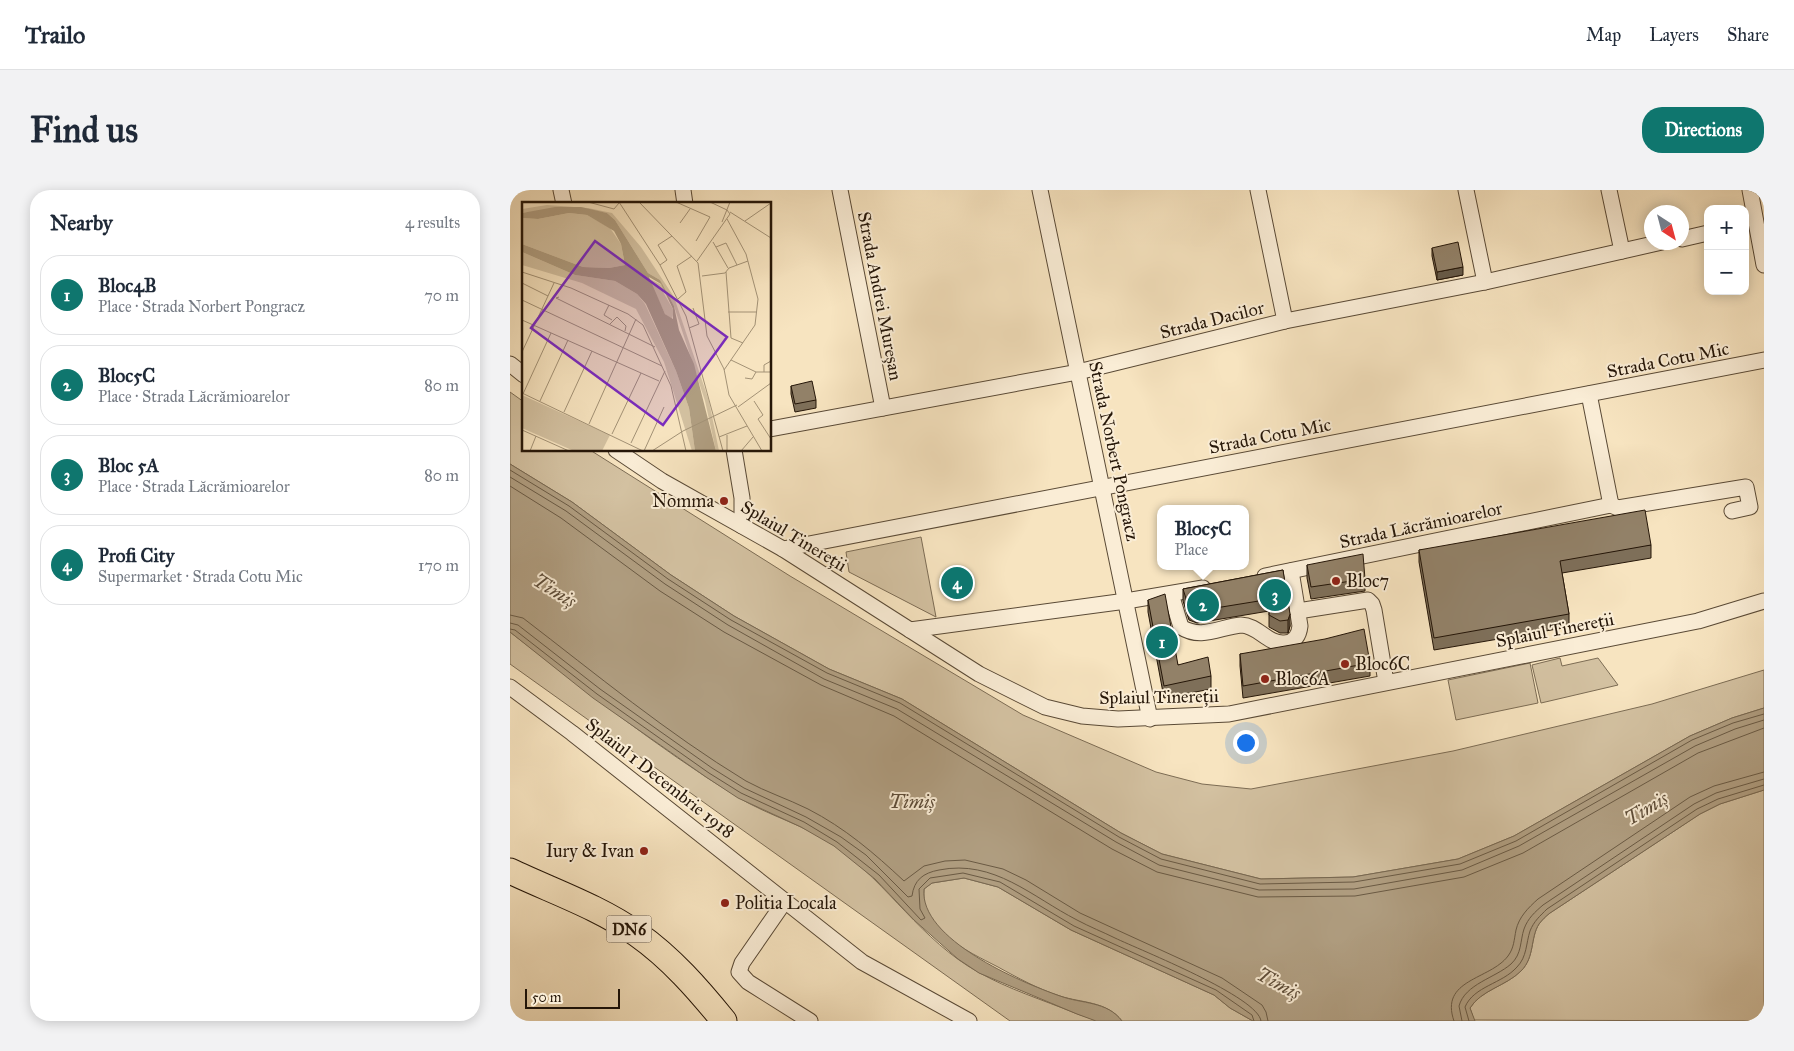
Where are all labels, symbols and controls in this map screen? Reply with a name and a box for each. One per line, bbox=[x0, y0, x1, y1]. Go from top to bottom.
text: Trailo bbox=[25, 20, 85, 50]
text: Map bbox=[1586, 24, 1621, 46]
text: Layers bbox=[1649, 24, 1699, 46]
text: Share bbox=[1727, 24, 1769, 46]
button: Directions bbox=[1642, 107, 1764, 153]
text: Find us bbox=[30, 109, 138, 152]
inset map bbox=[522, 202, 771, 451]
north arrow bbox=[1644, 205, 1689, 250]
map controls bbox=[1704, 205, 1749, 295]
button: + bbox=[1704, 205, 1749, 250]
text: Nearby bbox=[50, 210, 113, 236]
street label: Strada Andrei Mureșan bbox=[853, 210, 907, 382]
text: 4 results bbox=[405, 213, 460, 232]
button: − bbox=[1704, 250, 1749, 295]
text: Bloc4B bbox=[98, 274, 157, 297]
text: 1 bbox=[64, 286, 70, 305]
text: 70 m bbox=[424, 286, 459, 305]
street label: Strada Dacilor bbox=[1158, 296, 1267, 344]
text: Place · Strada Norbert Pongracz bbox=[98, 297, 305, 316]
street label: Strada Cotu Mic bbox=[1605, 337, 1731, 383]
street label: Strada Norbert Pongracz bbox=[1083, 359, 1144, 543]
text: Bloc5C bbox=[98, 364, 155, 387]
text: 2 bbox=[63, 376, 71, 395]
text: 80 m bbox=[424, 376, 459, 395]
text: Place · Strada Lăcrămioarelor bbox=[98, 387, 290, 406]
street label: Strada Cotu Mic bbox=[1207, 413, 1333, 459]
text: Bloc 5A bbox=[98, 454, 159, 477]
text: 3 bbox=[64, 466, 70, 485]
text: 80 m bbox=[424, 466, 459, 485]
text: Place · Strada Lăcrămioarelor bbox=[98, 477, 290, 496]
place label: Nomma bbox=[652, 490, 714, 512]
marker: Nomma bbox=[718, 495, 730, 507]
street label: Splaiul Tinereții bbox=[737, 496, 851, 576]
street label: Strada Lăcrămioarelor bbox=[1338, 497, 1505, 553]
popup bbox=[1157, 505, 1249, 570]
text: Bloc5C bbox=[1174, 517, 1232, 540]
text: Place bbox=[1174, 540, 1208, 559]
text: Profi City bbox=[98, 544, 174, 567]
text: 4 bbox=[63, 556, 71, 575]
text: 170 m bbox=[418, 556, 459, 575]
pin: 4 bbox=[941, 564, 973, 602]
text: Supermarket · Strada Cotu Mic bbox=[98, 567, 303, 586]
water label: Timiș bbox=[529, 568, 581, 613]
place label: Bloc7 bbox=[1346, 570, 1389, 592]
marker: Bloc7 bbox=[1330, 575, 1342, 587]
pin: 3 bbox=[1259, 576, 1291, 614]
pin: 2 bbox=[1187, 586, 1219, 624]
street label: Splaiul Tinereții bbox=[1494, 608, 1616, 652]
pin: 1 bbox=[1146, 623, 1178, 661]
place label: Bloc6C bbox=[1355, 653, 1410, 675]
marker: Bloc6C bbox=[1339, 658, 1351, 670]
place label: Bloc6A bbox=[1275, 668, 1330, 690]
marker: Bloc6A bbox=[1259, 673, 1271, 685]
street label: Splaiul Tinereții bbox=[1099, 685, 1219, 709]
street label: Splaiul 1 Decembrie 1918 bbox=[581, 713, 739, 843]
your location bbox=[1233, 730, 1259, 756]
water label: Timiș bbox=[1621, 786, 1672, 830]
water label: Timiș bbox=[889, 790, 936, 813]
place label: Iury & Ivan bbox=[546, 840, 634, 862]
marker: Iury & Ivan bbox=[638, 845, 650, 857]
place label: Politia Locala bbox=[735, 892, 837, 914]
marker: Politia Locala bbox=[719, 897, 731, 909]
road number: DN6 bbox=[606, 916, 652, 942]
water label: Timiș bbox=[1253, 962, 1305, 1005]
scale bar bbox=[525, 986, 620, 1009]
text: 50 m bbox=[532, 989, 561, 1006]

